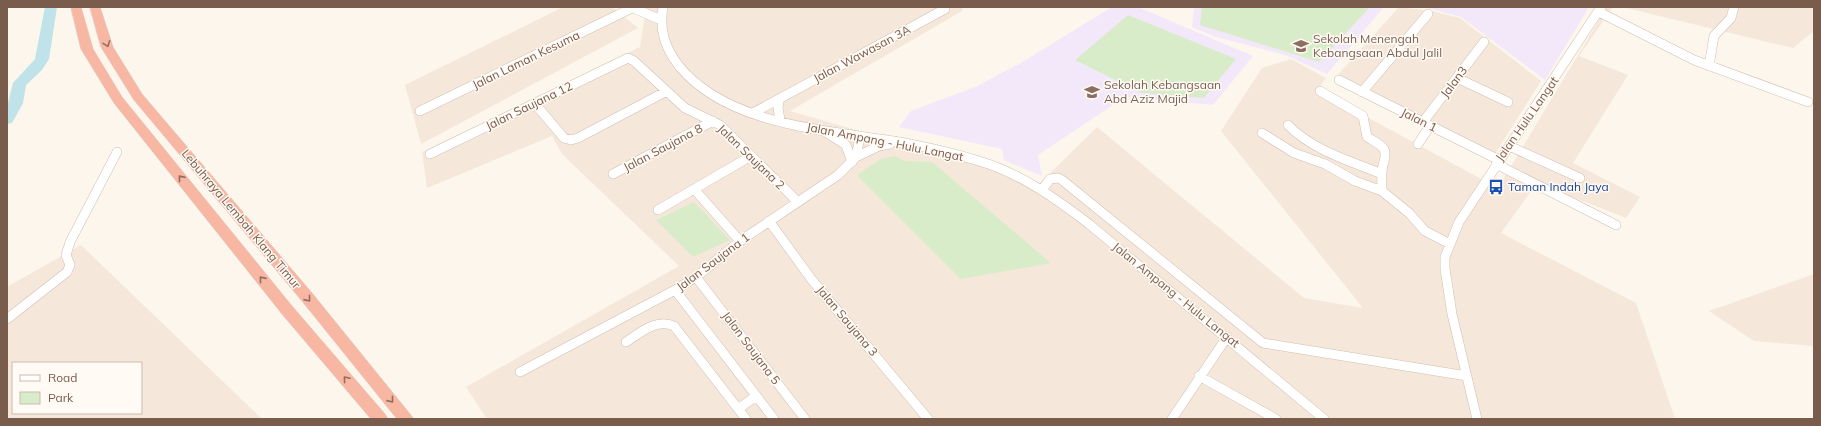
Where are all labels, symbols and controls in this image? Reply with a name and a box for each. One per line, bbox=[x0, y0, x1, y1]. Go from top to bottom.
street label: Jalan Wawasan 3A bbox=[811, 22, 913, 86]
street label: Jalan Laman Kesuma bbox=[470, 27, 582, 92]
place label: Sekolah Menengah Kebangsaan Abdul Jalil bbox=[1313, 31, 1442, 60]
school or university icon: Sekolah Menengah Kebangsaan Abdul Jalil bbox=[1292, 37, 1310, 55]
one-way arrow bbox=[102, 41, 110, 48]
street label: Jalan3 bbox=[1437, 63, 1470, 100]
street label: Jalan Hulu Langat bbox=[1492, 74, 1561, 164]
place label: Sekolah Kebangsaan Abd Aziz Majid bbox=[1104, 77, 1221, 106]
street label: Jalan Saujana 12 bbox=[483, 78, 575, 133]
school or university icon: Sekolah Kebangsaan Abd Aziz Majid bbox=[1083, 83, 1101, 101]
street label: Jalan 1 bbox=[1399, 104, 1440, 135]
street label: Jalan Ampang - Hulu Langat bbox=[806, 119, 965, 164]
street label: Jalan Saujana 8 bbox=[621, 120, 705, 175]
street label: Jalan Saujana 2 bbox=[715, 121, 788, 192]
street label: Lebuhraya Lembah Klang Timur bbox=[179, 146, 305, 292]
one-way arrow bbox=[178, 175, 185, 182]
bus stop icon: Taman Indah Jaya bbox=[1487, 178, 1505, 196]
place label: Taman Indah Jaya bbox=[1508, 179, 1609, 194]
street label: Jalan Saujana 1 bbox=[673, 229, 752, 294]
street label: Jalan Ampang - Hulu Langat bbox=[1110, 239, 1243, 351]
one-way arrow bbox=[260, 276, 267, 283]
street label: Jalan Saujana 3 bbox=[813, 282, 881, 359]
one-way arrow bbox=[304, 295, 311, 302]
street label: Jalan Saujana 5 bbox=[719, 308, 784, 387]
legend bbox=[12, 362, 142, 414]
text: Road bbox=[48, 370, 77, 385]
one-way arrow bbox=[343, 376, 350, 383]
text: Park bbox=[48, 390, 74, 405]
one-way arrow bbox=[386, 396, 393, 403]

